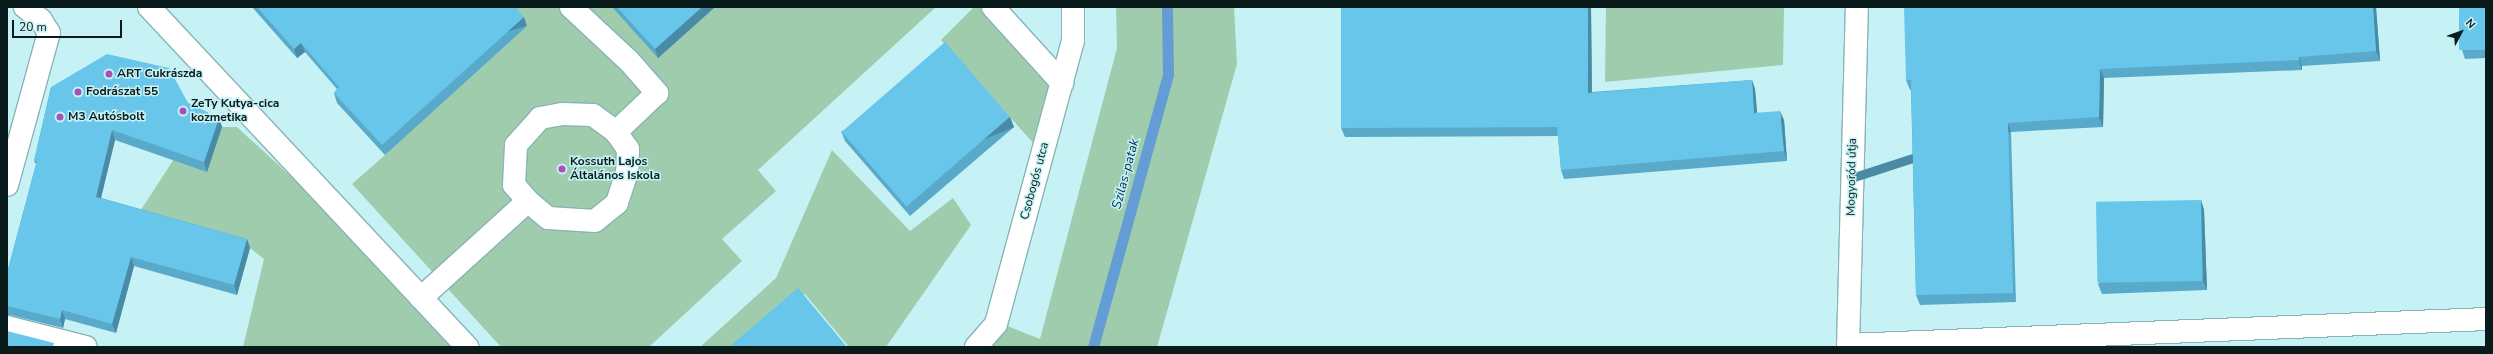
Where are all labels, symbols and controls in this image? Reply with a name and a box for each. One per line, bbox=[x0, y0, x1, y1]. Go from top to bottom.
scale bar bbox=[14, 12, 124, 38]
north arrow bbox=[2441, 12, 2481, 52]
text: N bbox=[2462, 16, 2479, 32]
text: 20 m bbox=[19, 19, 47, 35]
place label: ART Cukrászda bbox=[117, 67, 202, 81]
marker: ART Cukrászda bbox=[104, 69, 114, 79]
place label: Fodrászat 55 bbox=[86, 85, 158, 99]
marker: Fodrászat 55 bbox=[73, 87, 83, 97]
place label: ZeTy Kutya-cica kozmetika bbox=[191, 97, 279, 125]
marker: ZeTy Kutya-cica kozmetika bbox=[178, 106, 188, 116]
place label: M3 Autósbolt bbox=[68, 110, 144, 124]
marker: M3 Autósbolt bbox=[55, 112, 65, 122]
water label: Szilas-patak bbox=[1109, 137, 1143, 211]
street label: Mogyoród útja bbox=[1844, 138, 1860, 216]
street label: Csobogós utca bbox=[1018, 141, 1052, 221]
place label: Kossuth Lajos Általános Iskola bbox=[570, 155, 660, 183]
marker: Kossuth Lajos Általános Iskola bbox=[557, 164, 567, 174]

